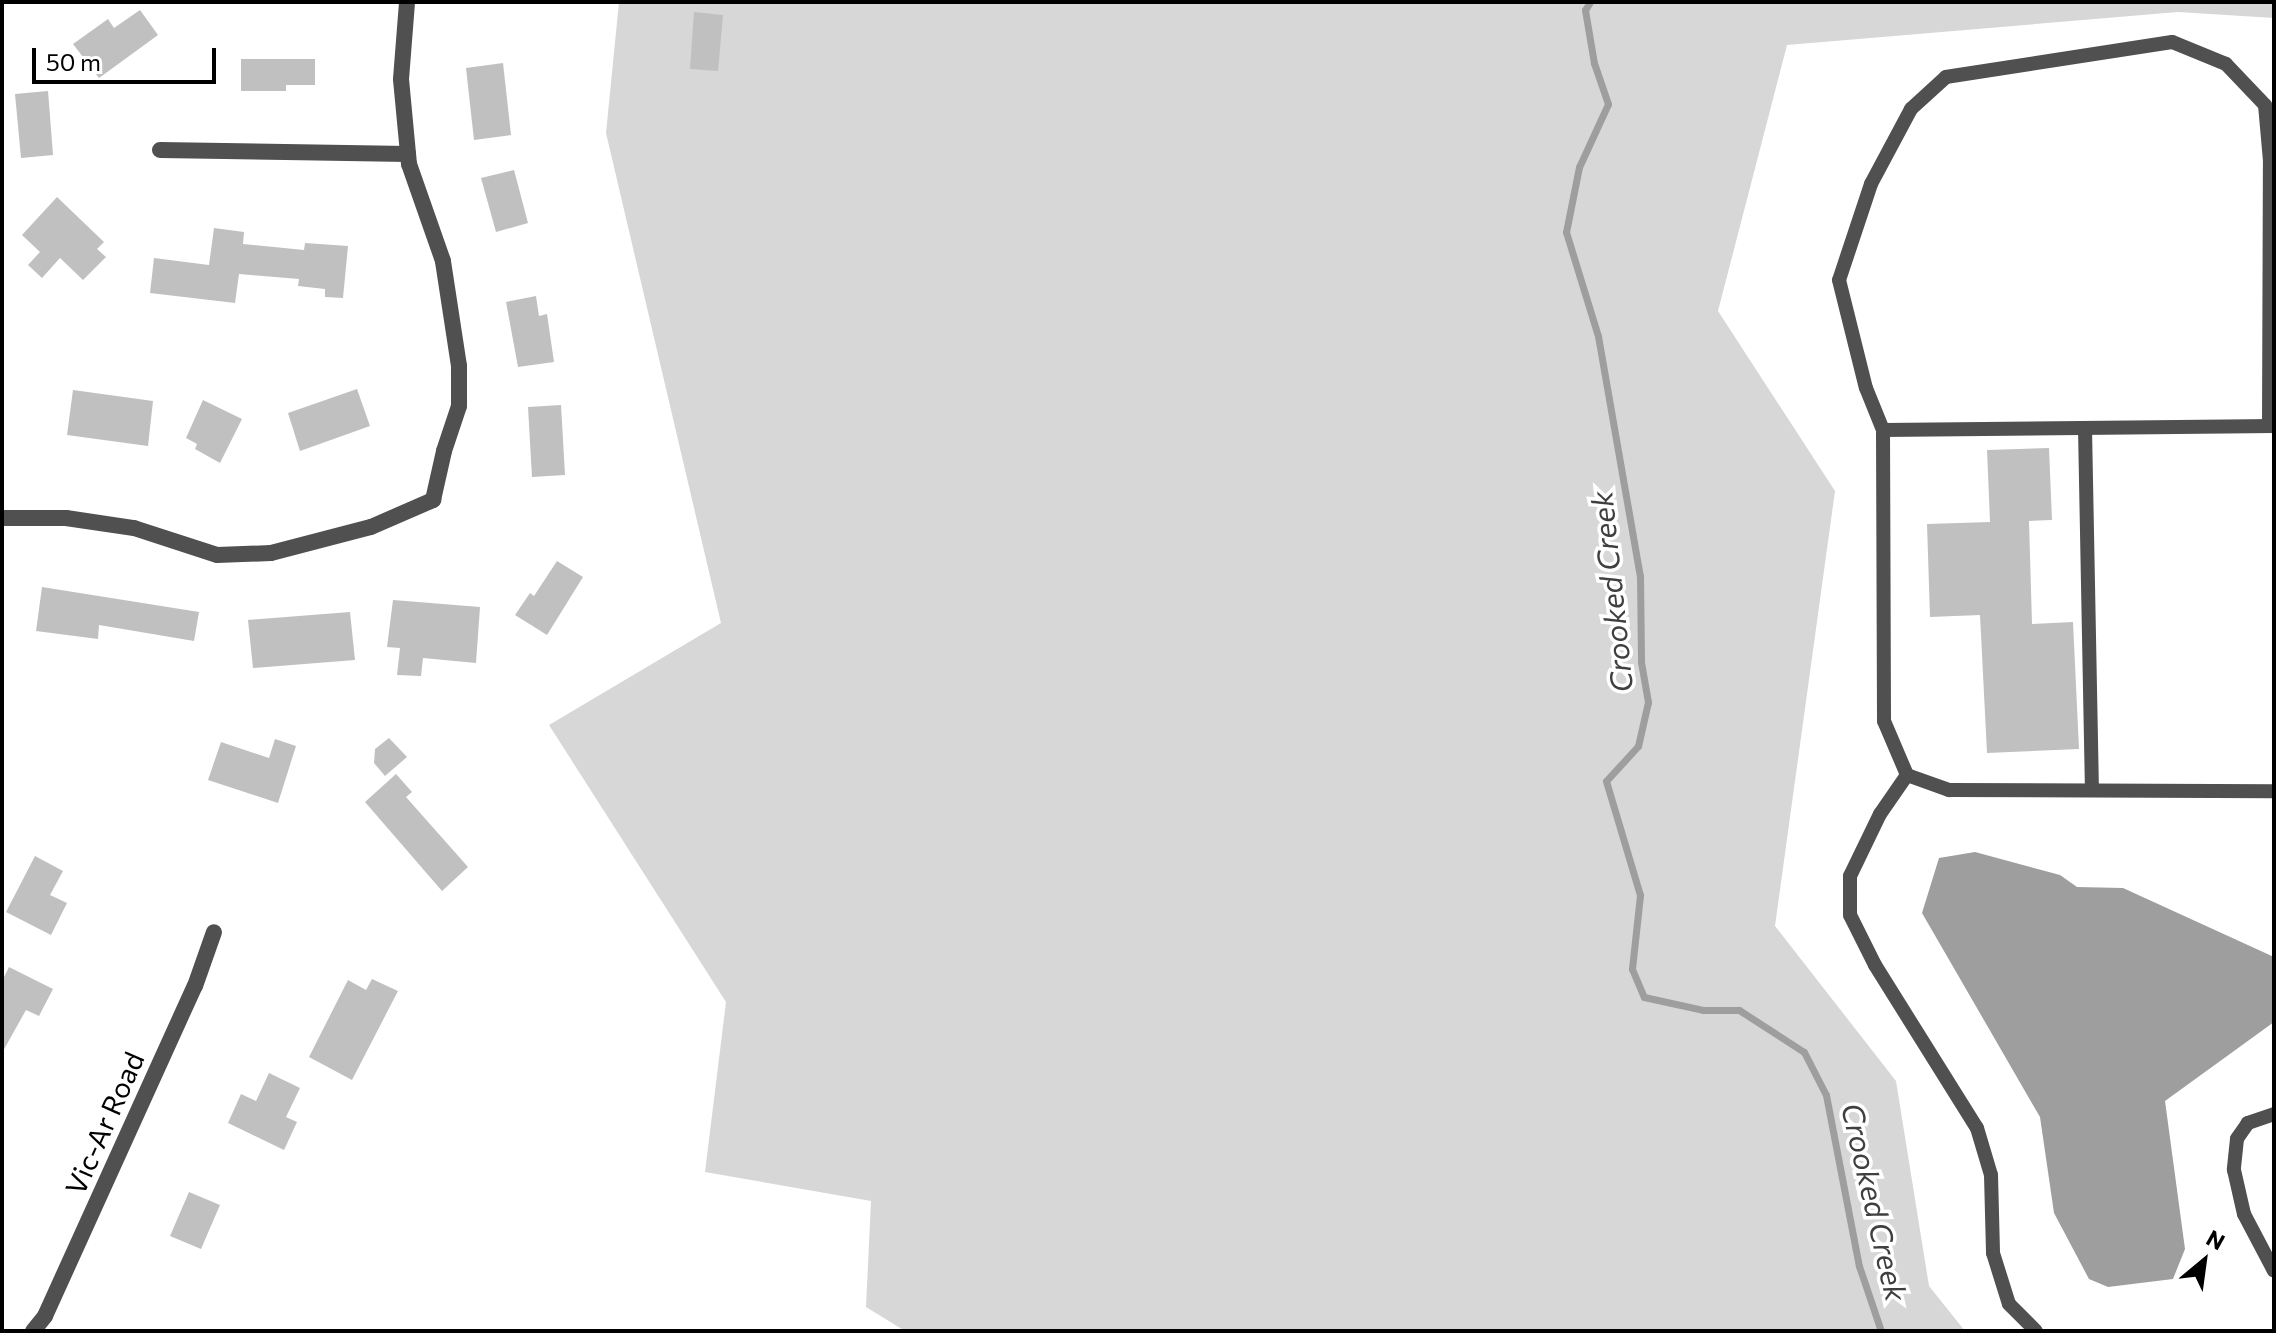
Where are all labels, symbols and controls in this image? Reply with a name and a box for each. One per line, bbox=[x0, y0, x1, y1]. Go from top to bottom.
scale bar bbox=[36, 32, 220, 82]
text: 50 m bbox=[46, 47, 101, 76]
water label: Crooked Creek bbox=[1583, 490, 1639, 694]
street label: Vic-Ar Road bbox=[58, 1046, 150, 1200]
water label: Crooked Creek bbox=[1835, 1099, 1915, 1305]
north arrow bbox=[2164, 1221, 2244, 1301]
text: N bbox=[2202, 1224, 2230, 1255]

